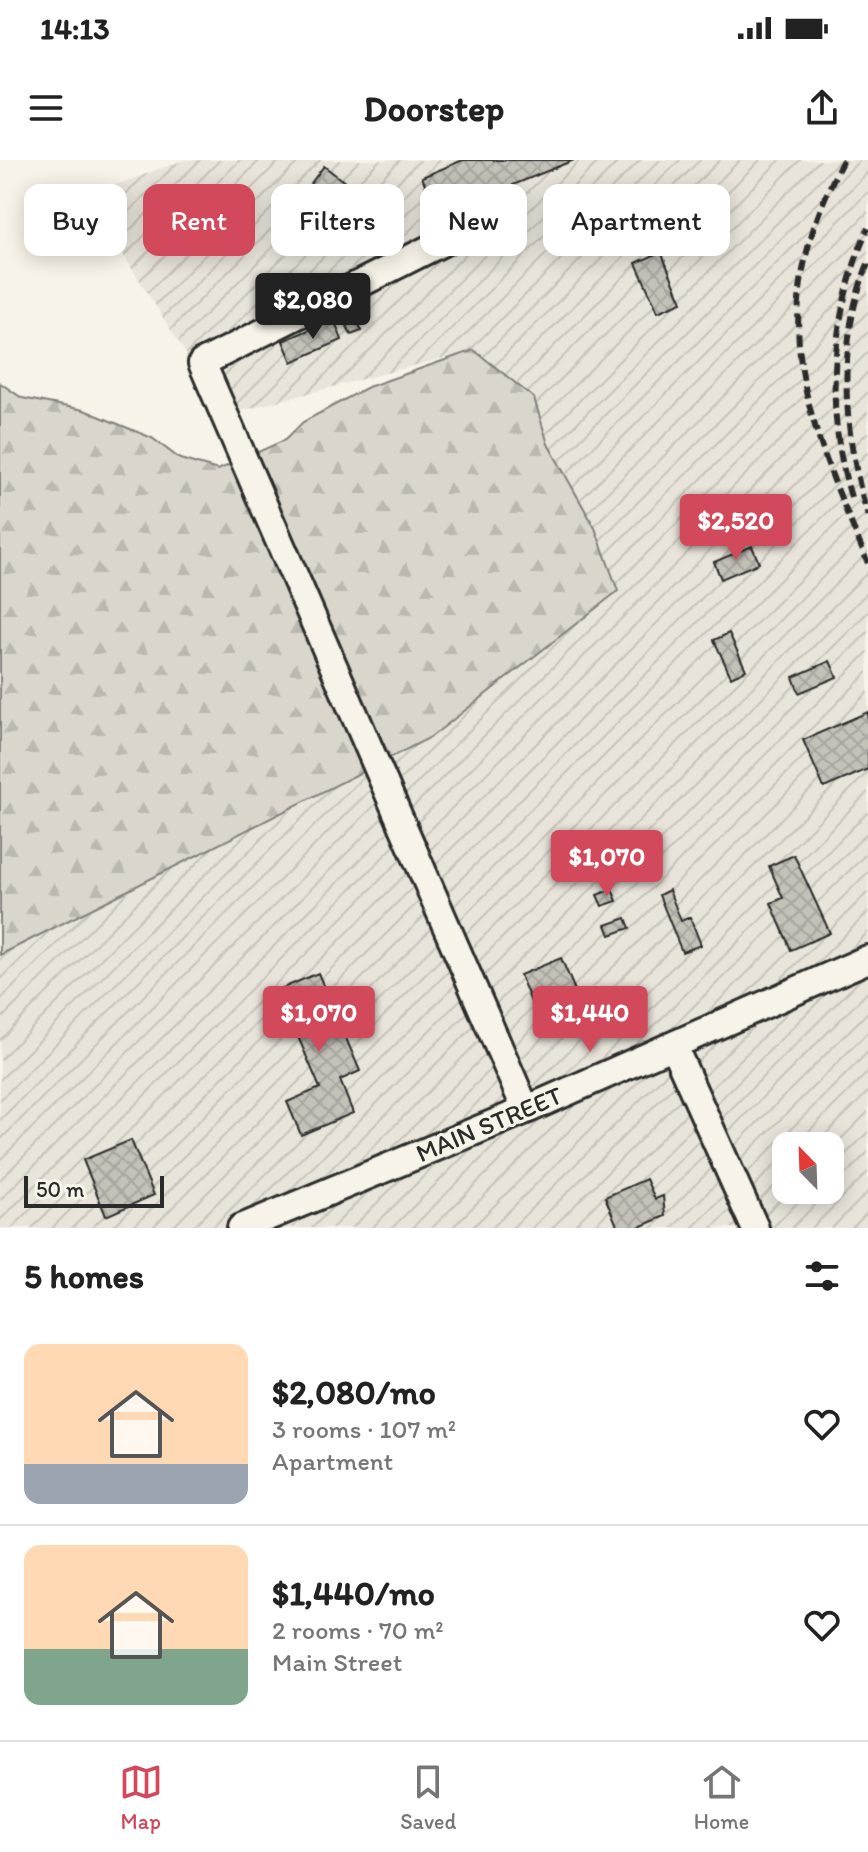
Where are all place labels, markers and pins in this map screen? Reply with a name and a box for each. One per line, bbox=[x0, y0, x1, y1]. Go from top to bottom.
pin: $2,080 bbox=[248, 273, 378, 341]
pin: $2,520 bbox=[671, 494, 801, 562]
pin: $1,070 bbox=[542, 830, 672, 898]
pin: $1,070 bbox=[254, 986, 384, 1054]
pin: $1,440 bbox=[525, 986, 655, 1054]

